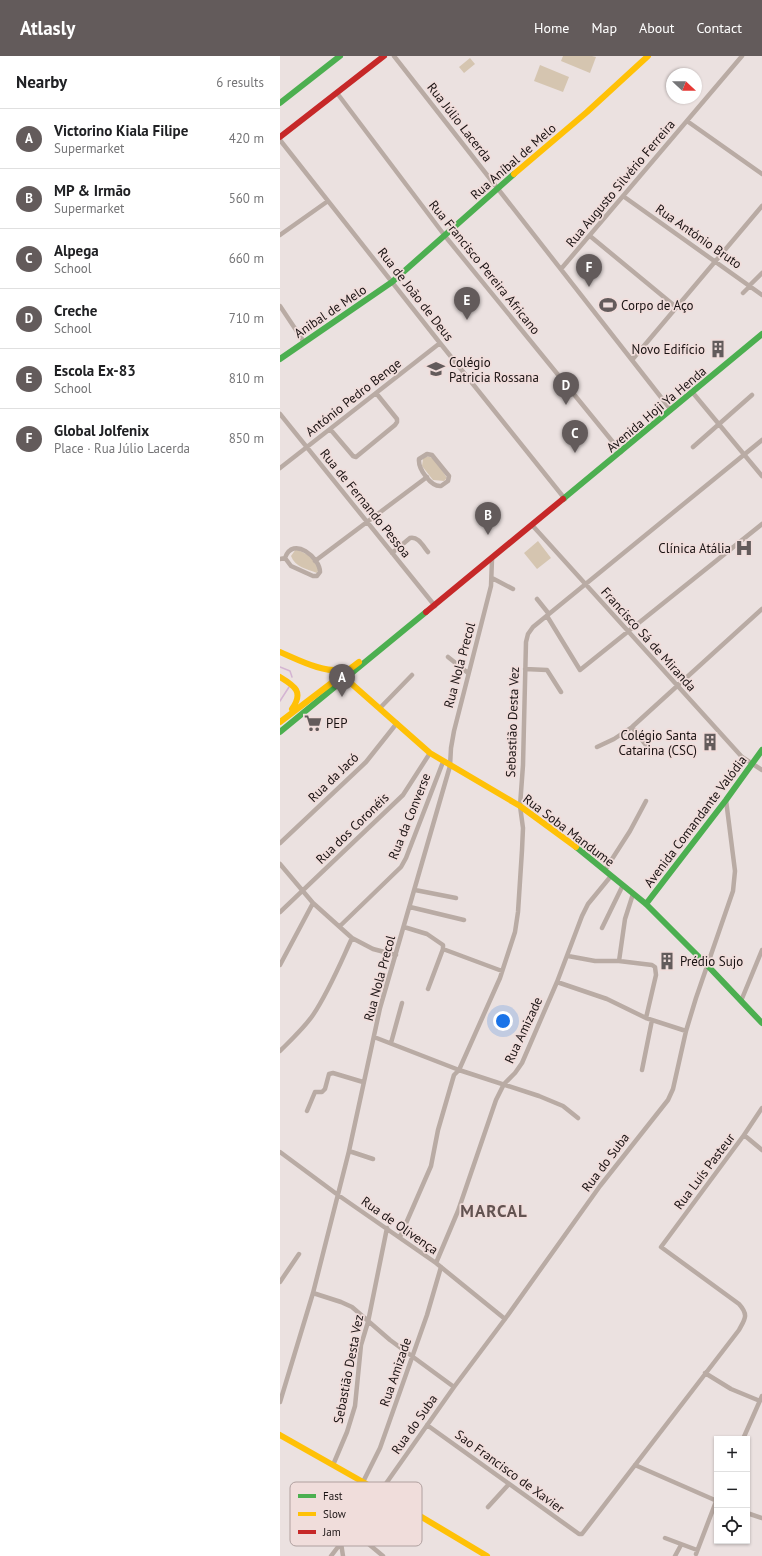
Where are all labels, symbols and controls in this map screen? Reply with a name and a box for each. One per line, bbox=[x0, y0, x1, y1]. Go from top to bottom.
text: Atlasly bbox=[20, 16, 75, 40]
text: Home bbox=[534, 19, 569, 37]
text: Map bbox=[591, 19, 617, 37]
text: About bbox=[639, 19, 675, 37]
text: Contact bbox=[697, 19, 742, 37]
north arrow bbox=[666, 68, 702, 104]
text: Nearby bbox=[16, 71, 67, 93]
text: 6 results bbox=[216, 74, 264, 91]
street label: Rua Júlio Lacerda bbox=[423, 79, 496, 165]
street label: Rua Augusto Silvério Ferreira bbox=[562, 116, 679, 251]
street label: Rua Aníbal de Melo bbox=[467, 120, 560, 203]
text: Victorino Kiala Filipe bbox=[54, 121, 188, 140]
text: A bbox=[25, 130, 33, 147]
text: 420 m bbox=[229, 130, 264, 147]
text: Supermarket bbox=[54, 140, 124, 157]
text: MP & Irmão bbox=[54, 181, 131, 200]
text: B bbox=[25, 190, 33, 207]
text: 560 m bbox=[229, 190, 264, 207]
street label: Rua Francisco Pereira Africano bbox=[425, 197, 544, 338]
text: Supermarket bbox=[54, 200, 124, 217]
street label: Rua António Bruto bbox=[652, 200, 745, 272]
text: Alpega bbox=[54, 241, 99, 260]
street label: Rua de João de Deus bbox=[374, 244, 457, 344]
text: C bbox=[25, 250, 33, 267]
text: 660 m bbox=[229, 250, 264, 267]
pin: F bbox=[576, 254, 602, 287]
text: School bbox=[54, 260, 92, 277]
street label: Anibal de Melo bbox=[291, 281, 370, 342]
pin: E bbox=[454, 287, 480, 320]
sports icon: Corpo de Aço bbox=[598, 295, 618, 315]
place label: Corpo de Aço bbox=[621, 297, 693, 314]
text: Creche bbox=[54, 301, 97, 320]
text: D bbox=[25, 310, 33, 327]
text: 710 m bbox=[229, 310, 264, 327]
text: School bbox=[54, 320, 92, 337]
building icon: Novo Edifício bbox=[708, 339, 728, 359]
place label: Novo Edifício bbox=[631, 341, 705, 358]
place label: Colégio Patricia Rossana bbox=[449, 354, 539, 386]
street label: António Pedro Benge bbox=[302, 355, 405, 440]
school or university icon: Colégio Patricia Rossana bbox=[426, 359, 446, 379]
text: Escola Ex-83 bbox=[54, 361, 136, 380]
street label: Avenida Hoji Ya Henda bbox=[603, 363, 710, 456]
text: E bbox=[26, 370, 32, 387]
text: 810 m bbox=[229, 370, 264, 387]
pin: D bbox=[553, 372, 579, 405]
text: School bbox=[54, 380, 92, 397]
pin: C bbox=[562, 420, 588, 453]
text: Global Jolfenix bbox=[54, 421, 149, 440]
text: F bbox=[26, 430, 32, 447]
text: 850 m bbox=[229, 430, 264, 447]
text: Place · Rua Júlio Lacerda bbox=[54, 440, 190, 457]
street label: Rua de Fernando Pessoa bbox=[316, 445, 415, 561]
pin: B bbox=[475, 502, 501, 535]
hospital icon: Clínica Atália bbox=[734, 538, 754, 558]
place label: Clínica Atália bbox=[658, 540, 731, 557]
street label: Francisco Sá de Miranda bbox=[597, 584, 700, 695]
street label: Rua Nola Precol bbox=[440, 620, 479, 710]
pin: A bbox=[329, 664, 355, 697]
street label: Sebastião Desta Vez bbox=[502, 666, 523, 778]
supermarket icon: PEP bbox=[303, 713, 323, 733]
place label: PEP bbox=[326, 715, 348, 732]
place label: Colégio Santa Catarina (CSC) bbox=[619, 727, 697, 759]
building icon: Colégio Santa Catarina (CSC) bbox=[700, 732, 720, 752]
street label: Rua da Jacó bbox=[304, 749, 362, 806]
street label: Avenida Comandante Valódia bbox=[640, 752, 751, 891]
street label: Rua da Converse bbox=[384, 770, 435, 862]
street label: Rua dos Coronéis bbox=[312, 789, 393, 868]
street label: Rua Soba Mandume bbox=[520, 790, 618, 870]
street label: Rua Nola Precol bbox=[360, 933, 399, 1023]
building icon: Prédio Sujo bbox=[657, 951, 677, 971]
place label: Prédio Sujo bbox=[680, 953, 743, 970]
street label: Rua Amizade bbox=[501, 994, 546, 1066]
your location bbox=[493, 1011, 513, 1031]
street label: Rua do Suba bbox=[578, 1129, 633, 1195]
street label: Rua Luís Pasteur bbox=[670, 1129, 739, 1213]
street label: Rua de Olivença bbox=[358, 1193, 441, 1258]
district label: MARCAL bbox=[460, 1200, 528, 1222]
street label: Sebastião Desta Vez bbox=[330, 1313, 367, 1425]
street label: Rua Amizade bbox=[376, 1336, 415, 1409]
street label: Rua do Suba bbox=[388, 1391, 441, 1458]
street label: Sao Francisco de Xavier bbox=[452, 1426, 568, 1517]
map controls bbox=[714, 1436, 750, 1544]
button: + bbox=[714, 1436, 750, 1472]
button: − bbox=[714, 1472, 750, 1508]
legend bbox=[290, 1482, 422, 1546]
text: Fast bbox=[323, 1489, 343, 1503]
text: Slow bbox=[323, 1507, 346, 1521]
button: locate bbox=[714, 1508, 750, 1544]
text: Jam bbox=[322, 1525, 341, 1539]

